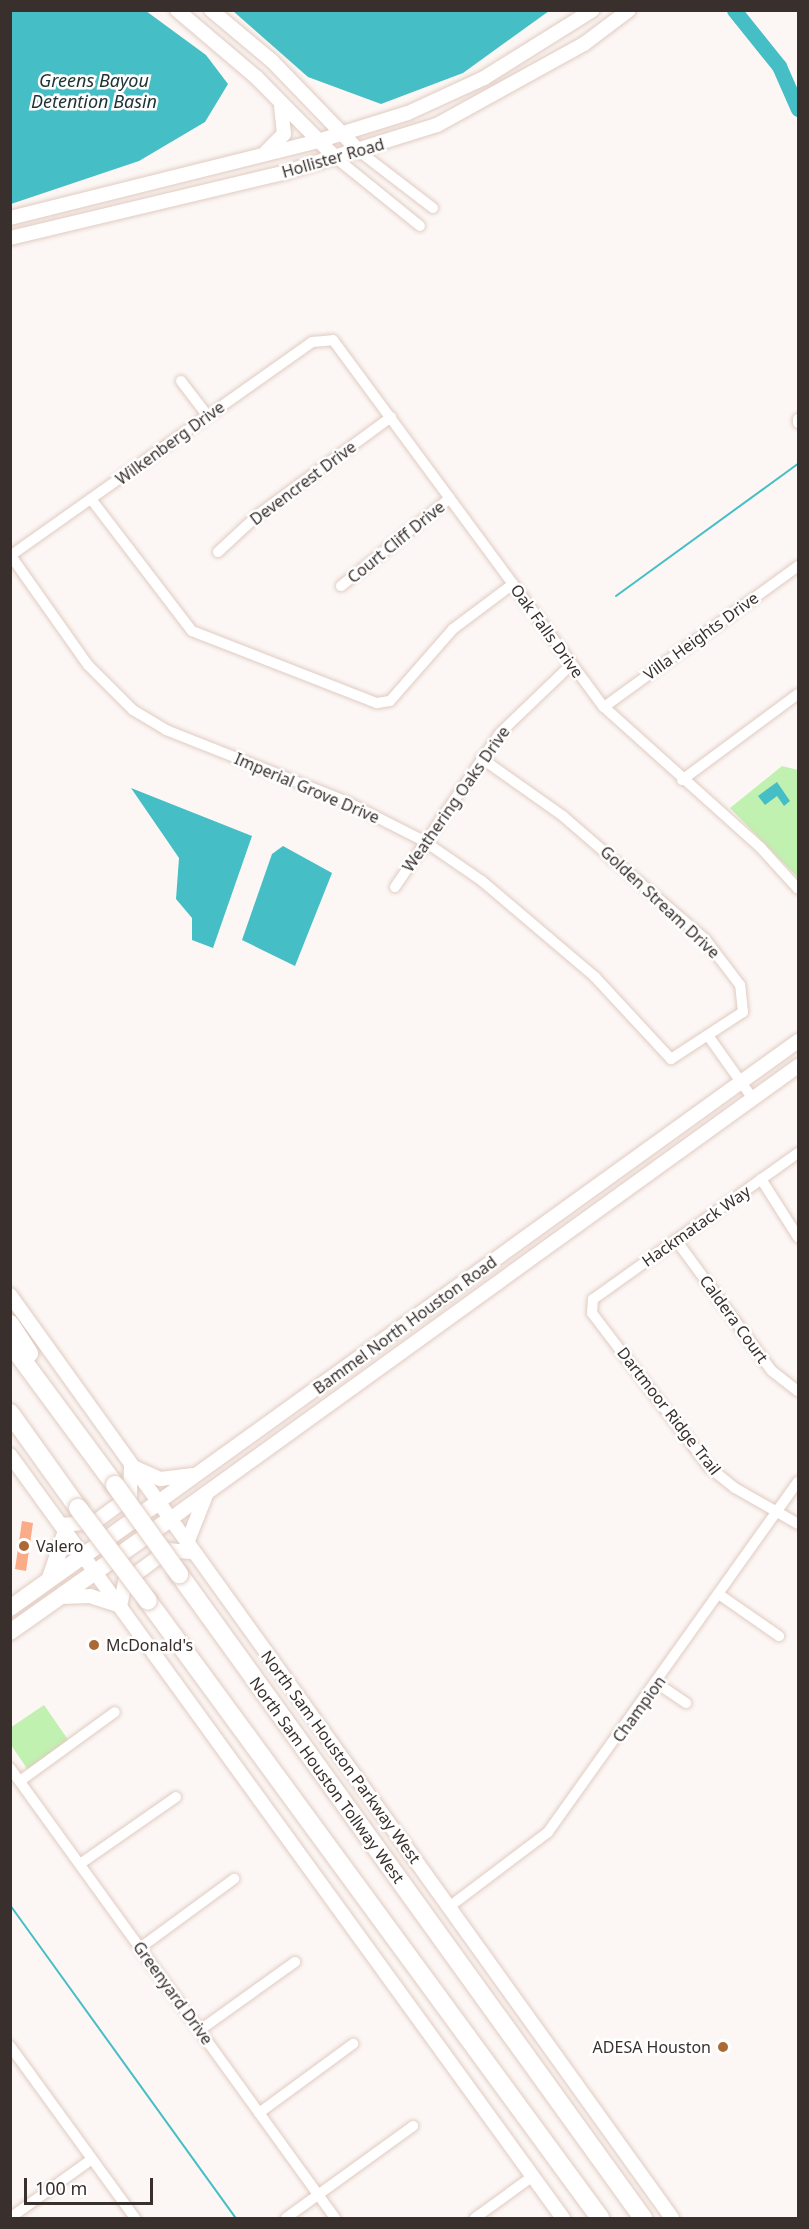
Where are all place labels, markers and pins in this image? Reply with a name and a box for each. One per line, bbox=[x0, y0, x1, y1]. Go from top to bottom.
place label: Valero bbox=[36, 1536, 83, 1556]
marker: Valero bbox=[17, 1539, 31, 1553]
place label: McDonald's bbox=[106, 1635, 193, 1655]
marker: McDonald's bbox=[87, 1638, 101, 1652]
place label: ADESA Houston bbox=[593, 2037, 711, 2057]
marker: ADESA Houston bbox=[716, 2040, 730, 2054]

